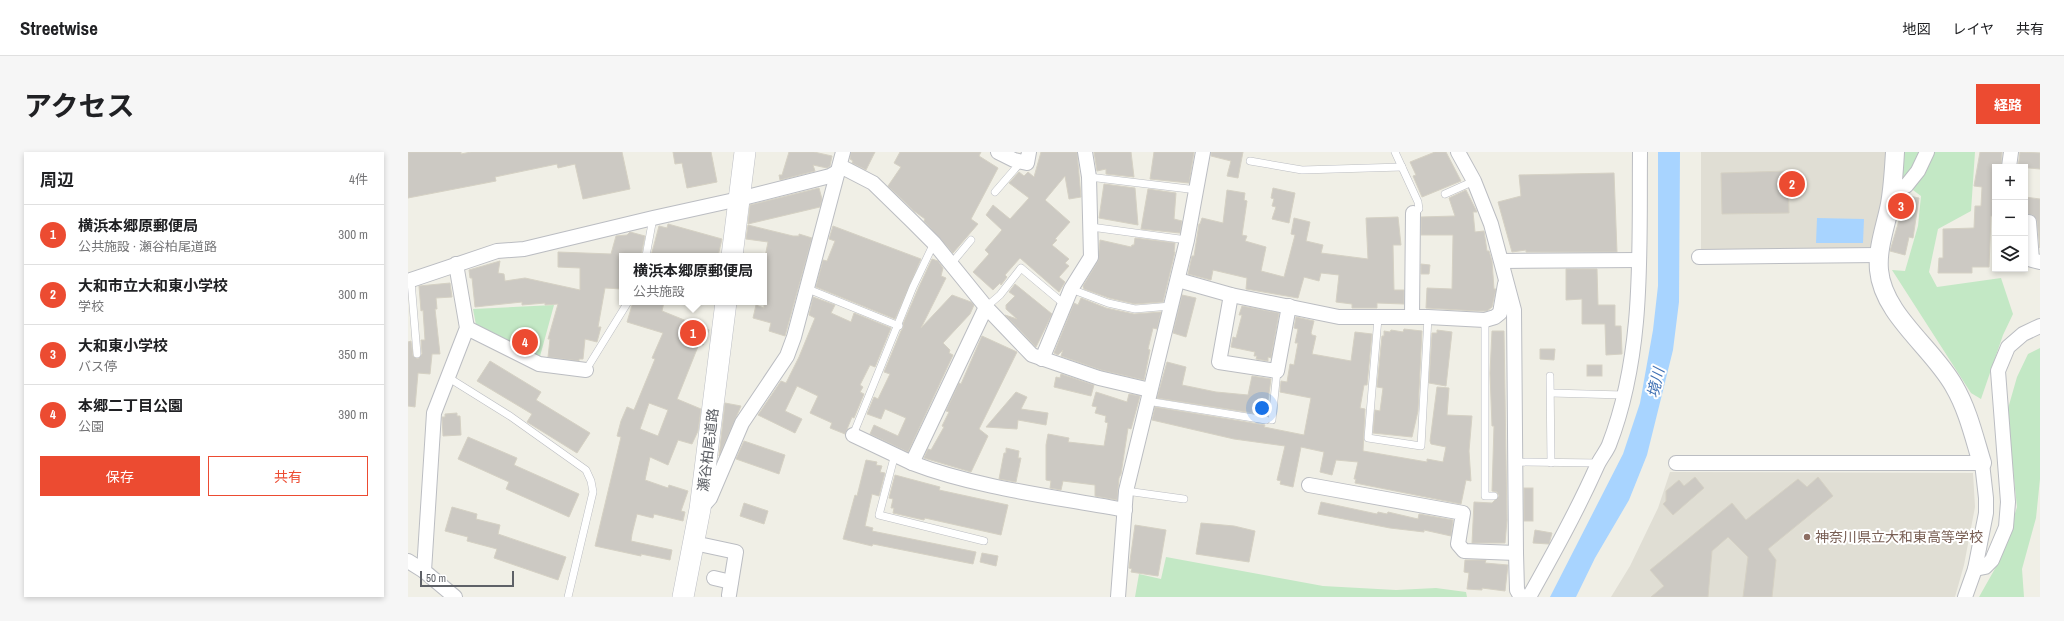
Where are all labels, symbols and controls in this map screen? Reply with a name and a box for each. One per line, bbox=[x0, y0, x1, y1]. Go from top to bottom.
text: Streetwise bbox=[20, 15, 98, 41]
text: 地図 bbox=[1902, 20, 1930, 38]
text: レイヤ bbox=[1952, 20, 1994, 38]
text: 共有 bbox=[2016, 20, 2044, 38]
button: 経路 bbox=[1976, 84, 2040, 124]
text: アクセス bbox=[24, 87, 135, 125]
map controls bbox=[1992, 164, 2028, 272]
button: + bbox=[1992, 164, 2028, 200]
text: 周辺 bbox=[40, 168, 74, 191]
pin: 2 bbox=[1779, 169, 1805, 199]
text: 4件 bbox=[349, 171, 368, 188]
pin: 3 bbox=[1888, 191, 1914, 221]
button: − bbox=[1992, 200, 2028, 236]
text: 横浜本郷原郵便局 bbox=[78, 215, 198, 236]
text: 1 bbox=[50, 226, 56, 243]
text: 300 m bbox=[338, 226, 368, 243]
button: layers bbox=[1992, 236, 2028, 272]
text: 公共施設 · 瀬谷柏尾道路 bbox=[78, 238, 217, 255]
popup bbox=[619, 253, 767, 305]
text: 横浜本郷原郵便局 bbox=[633, 260, 753, 281]
text: 大和市立大和東小学校 bbox=[78, 275, 228, 296]
text: 公共施設 bbox=[633, 283, 685, 300]
text: 2 bbox=[50, 286, 56, 303]
text: 300 m bbox=[338, 286, 368, 303]
text: 学校 bbox=[78, 298, 104, 315]
pin: 1 bbox=[680, 318, 706, 348]
pin: 4 bbox=[512, 327, 538, 357]
text: 大和東小学校 bbox=[78, 335, 168, 356]
text: 3 bbox=[50, 346, 56, 363]
text: 350 m bbox=[338, 346, 368, 363]
text: バス停 bbox=[78, 358, 117, 375]
water label: 境川 bbox=[1642, 364, 1670, 400]
text: 本郷二丁目公園 bbox=[78, 395, 183, 416]
your location bbox=[1252, 398, 1272, 418]
text: 4 bbox=[50, 406, 56, 423]
text: 390 m bbox=[338, 406, 368, 423]
street label: 瀬谷柏尾道路 bbox=[694, 407, 722, 493]
text: 公園 bbox=[78, 418, 104, 435]
button: 保存 bbox=[40, 456, 200, 496]
button: 共有 bbox=[208, 456, 368, 496]
place label: 神奈川県立大和東高等学校 bbox=[1815, 528, 1983, 546]
marker: 神奈川県立大和東高等学校 bbox=[1802, 532, 1812, 542]
scale bar bbox=[420, 569, 514, 588]
text: 50 m bbox=[426, 571, 446, 585]

